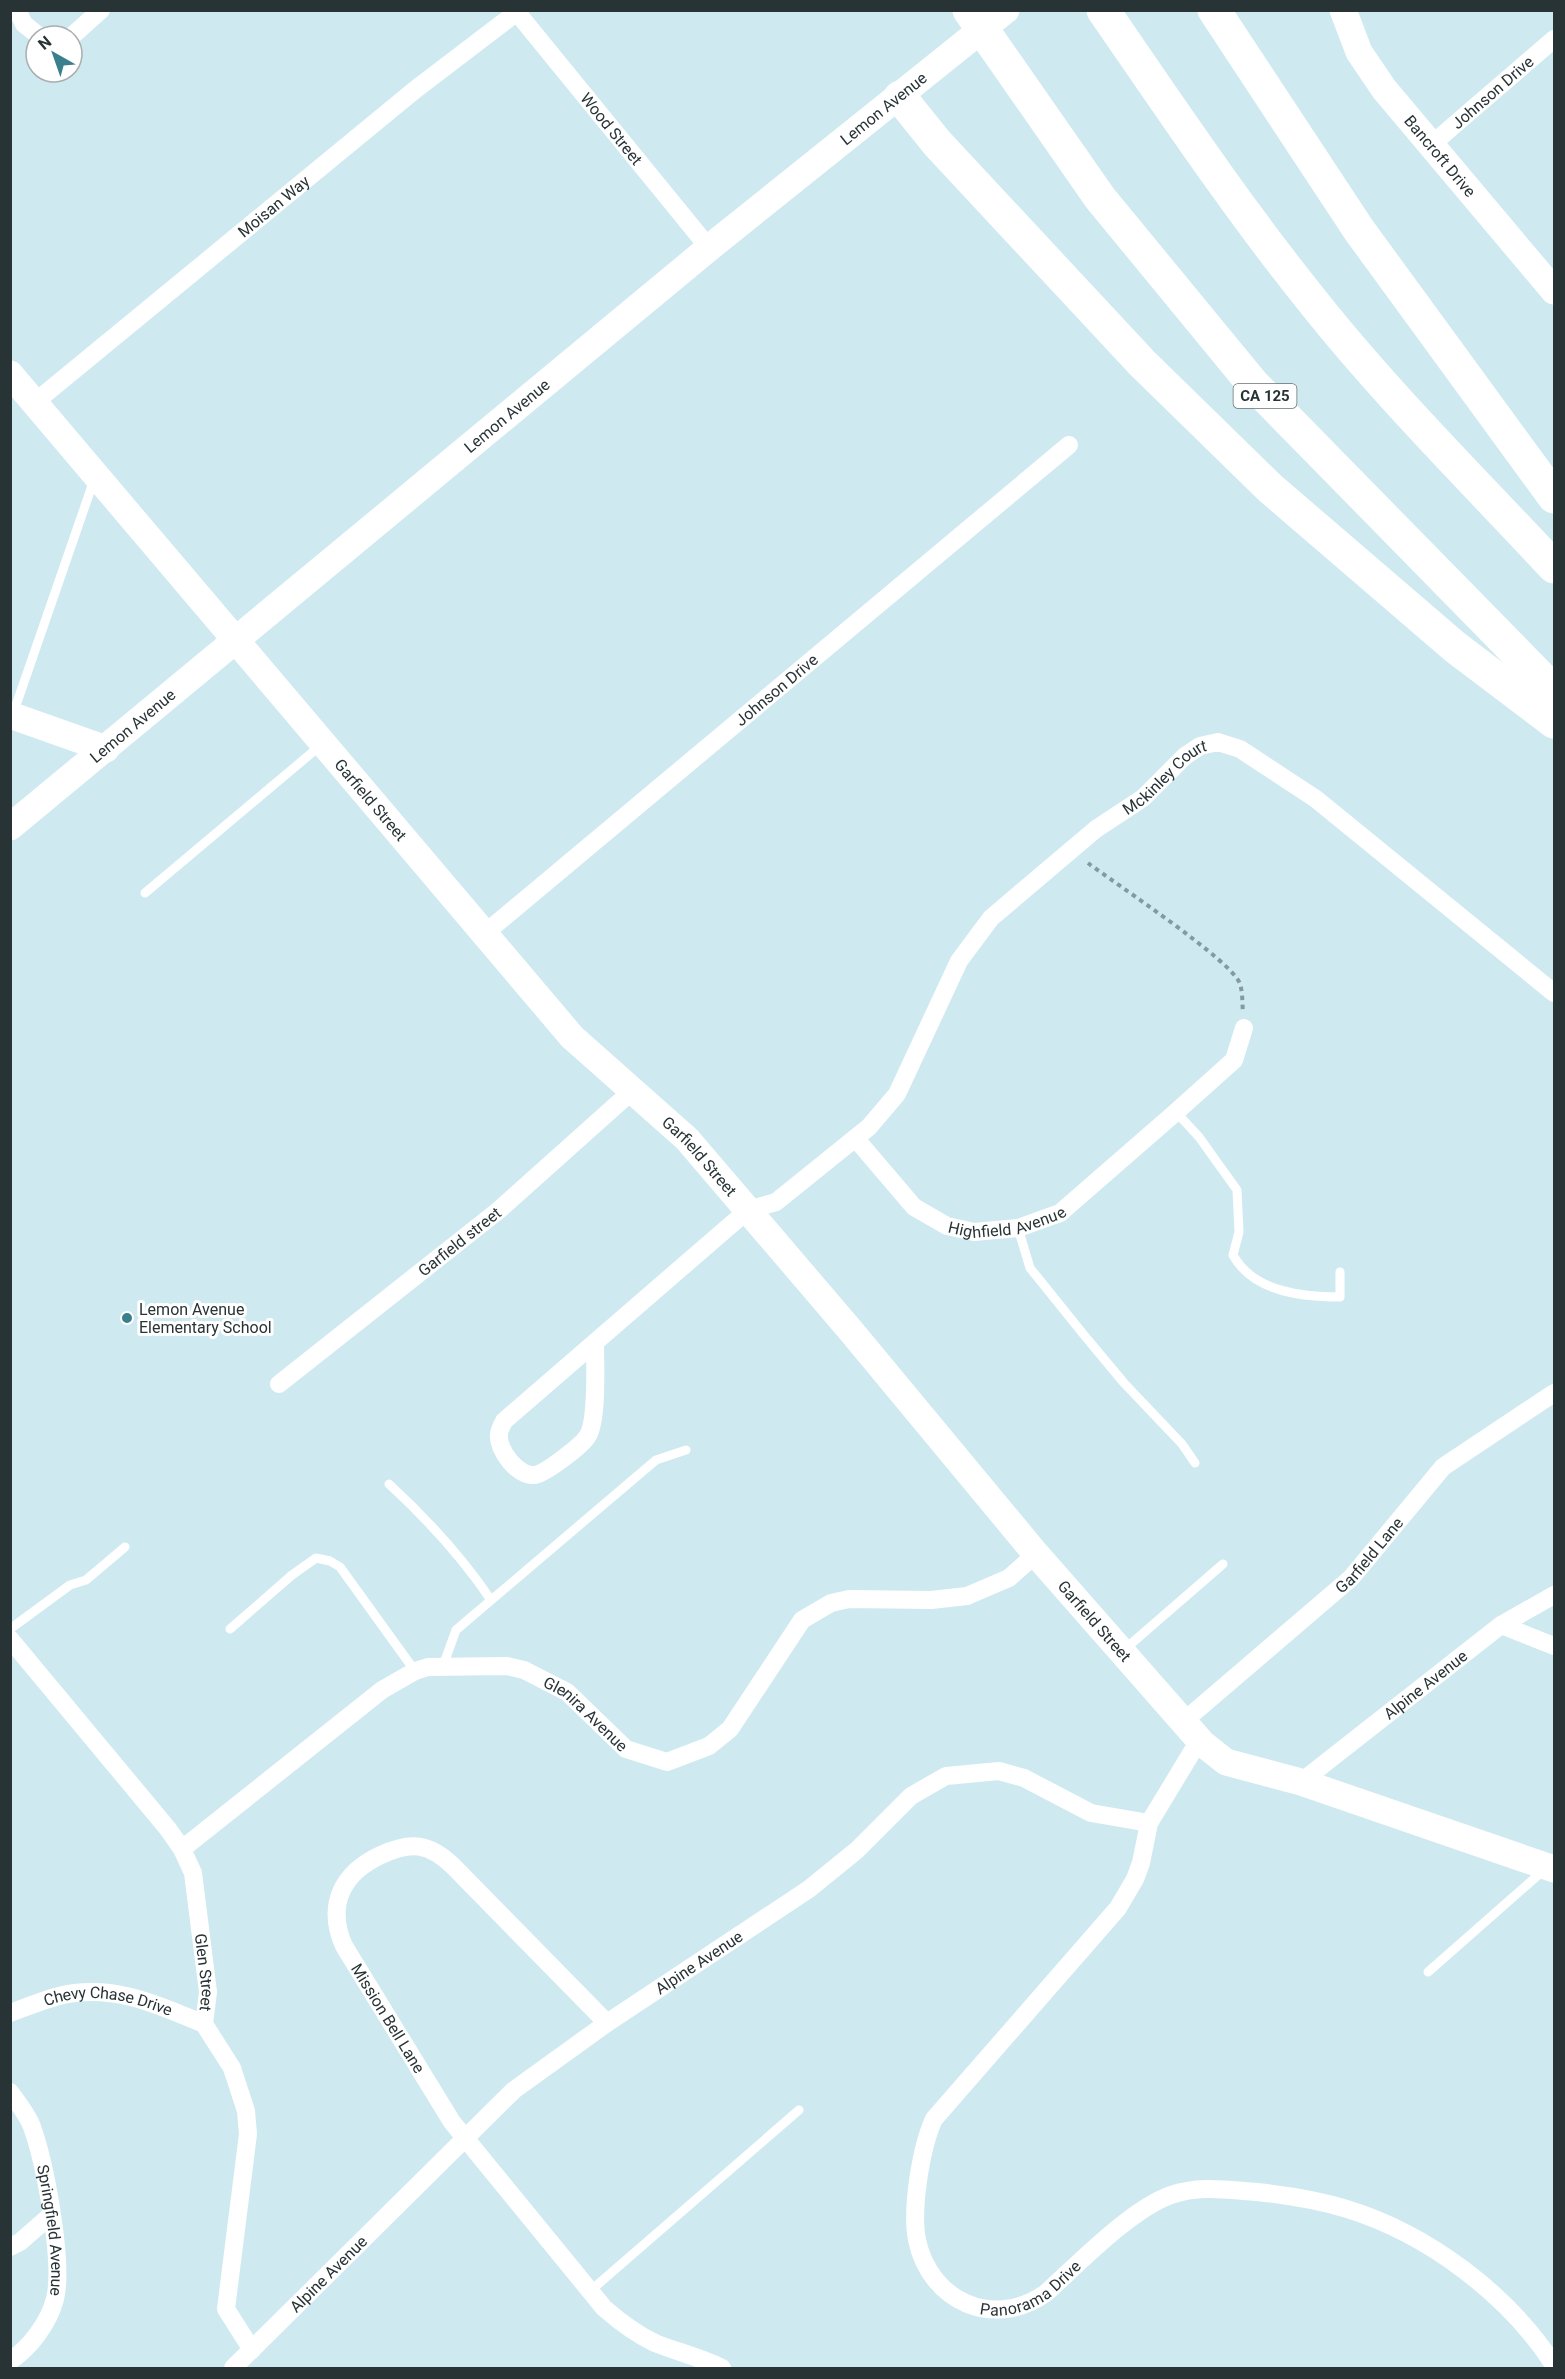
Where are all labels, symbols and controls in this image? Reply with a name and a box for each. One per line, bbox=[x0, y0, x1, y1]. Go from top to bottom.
north arrow bbox=[24, 24, 84, 84]
text: N bbox=[34, 32, 55, 54]
street label: Johnson Drive bbox=[1448, 52, 1537, 133]
street label: Lemon Avenue bbox=[836, 68, 930, 149]
street label: Wood Street bbox=[577, 89, 647, 168]
street label: Bancroft Drive bbox=[1400, 111, 1480, 201]
street label: Moisan Way bbox=[234, 171, 313, 241]
street label: Lemon Avenue bbox=[460, 375, 553, 456]
road number: CA 125 bbox=[1234, 384, 1296, 408]
street label: Johnson Drive bbox=[731, 650, 821, 730]
street label: Lemon Avenue bbox=[86, 685, 179, 767]
street label: Mckinley Court bbox=[1119, 735, 1208, 818]
street label: Garfield Street bbox=[331, 755, 411, 845]
street label: Garfield Street bbox=[659, 1112, 741, 1200]
street label: Garfield street bbox=[414, 1203, 505, 1280]
street label: Highfield Avenue bbox=[947, 1203, 1070, 1242]
place label: Lemon Avenue Elementary School bbox=[139, 1300, 272, 1337]
marker: Lemon Avenue Elementary School bbox=[120, 1311, 134, 1325]
street label: Garfield Lane bbox=[1331, 1513, 1407, 1597]
street label: Garfield Street bbox=[1054, 1576, 1135, 1665]
street label: Alpine Avenue bbox=[1380, 1646, 1471, 1723]
street label: Glenira Avenue bbox=[540, 1672, 632, 1755]
street label: Alpine Avenue bbox=[651, 1926, 746, 1998]
street label: Glen Street bbox=[191, 1932, 218, 2012]
street label: Mission Bell Lane bbox=[347, 1960, 429, 2076]
street label: Chevy Chase Drive bbox=[41, 1982, 175, 2019]
street label: Springfield Avenue bbox=[33, 2163, 67, 2297]
street label: Alpine Avenue bbox=[286, 2232, 371, 2316]
street label: Panorama Drive bbox=[979, 2256, 1084, 2319]

